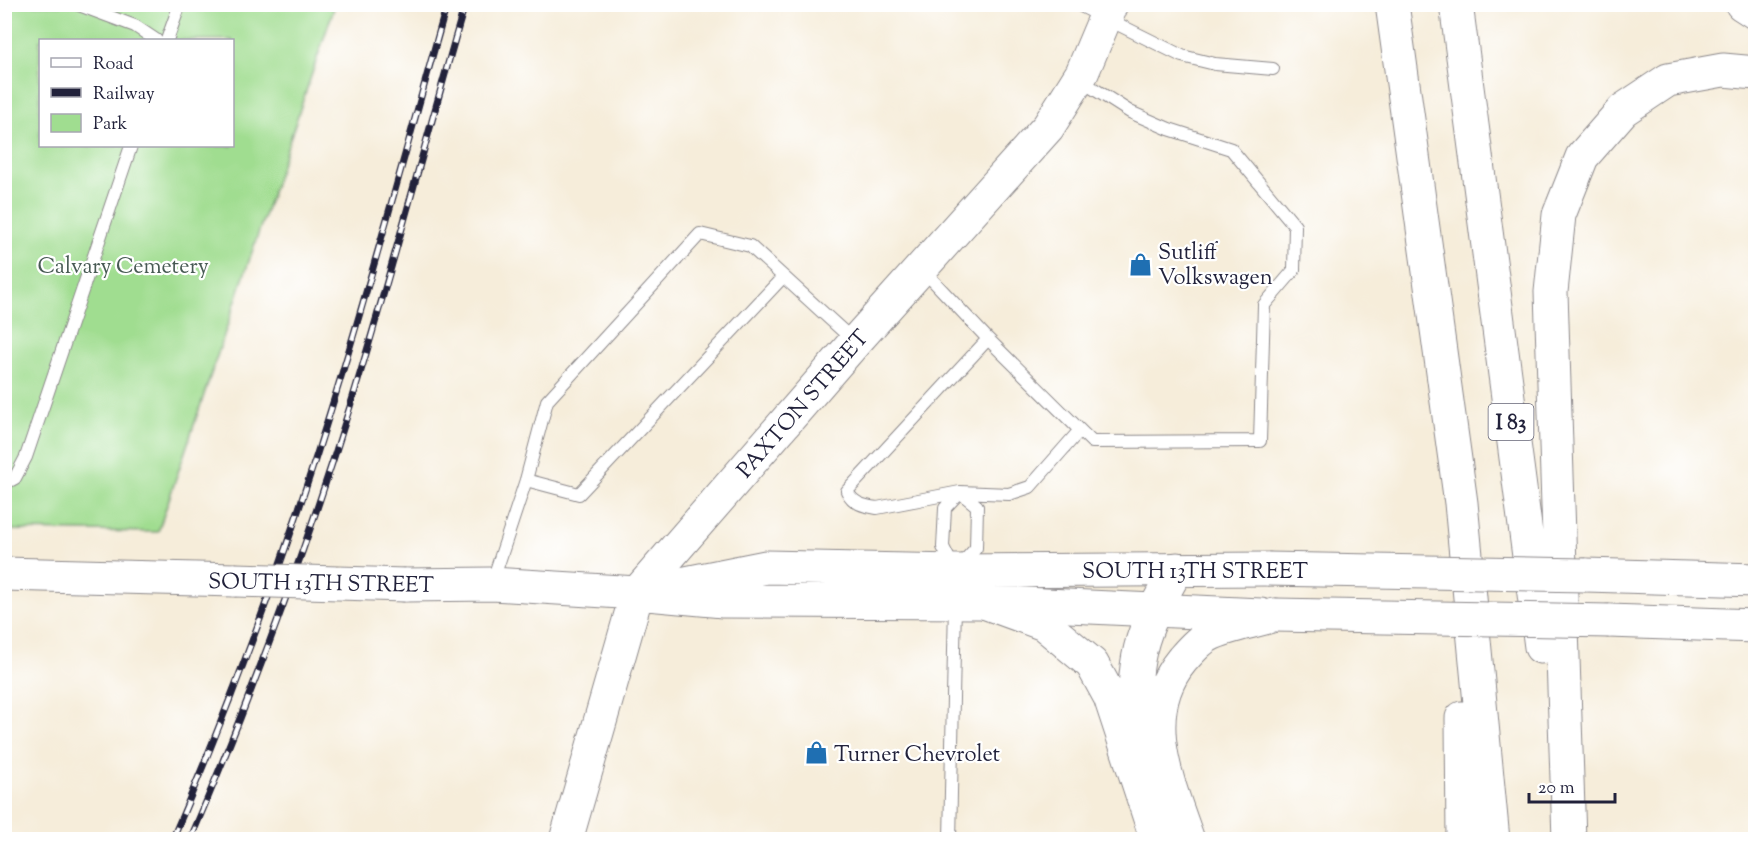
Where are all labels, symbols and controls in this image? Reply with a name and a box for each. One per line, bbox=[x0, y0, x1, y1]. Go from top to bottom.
legend bbox=[39, 39, 234, 147]
text: Road bbox=[93, 52, 133, 78]
text: Railway bbox=[93, 82, 155, 108]
text: Park bbox=[93, 112, 128, 138]
place label: Sutliff Volkswagen bbox=[1158, 238, 1273, 295]
shop icon: Sutliff Volkswagen bbox=[1127, 251, 1153, 277]
park label: Calvary Cemetery bbox=[37, 252, 209, 284]
street label: PAXTON STREET bbox=[731, 323, 878, 486]
road number: I 83 bbox=[1488, 404, 1534, 440]
street label: SOUTH 13TH STREET bbox=[1082, 557, 1308, 589]
street label: SOUTH 13TH STREET bbox=[208, 567, 435, 603]
shop icon: Turner Chevrolet bbox=[803, 740, 829, 766]
place label: Turner Chevrolet bbox=[834, 740, 1001, 772]
scale bar bbox=[1529, 766, 1614, 804]
text: 20 m bbox=[1538, 776, 1575, 802]

